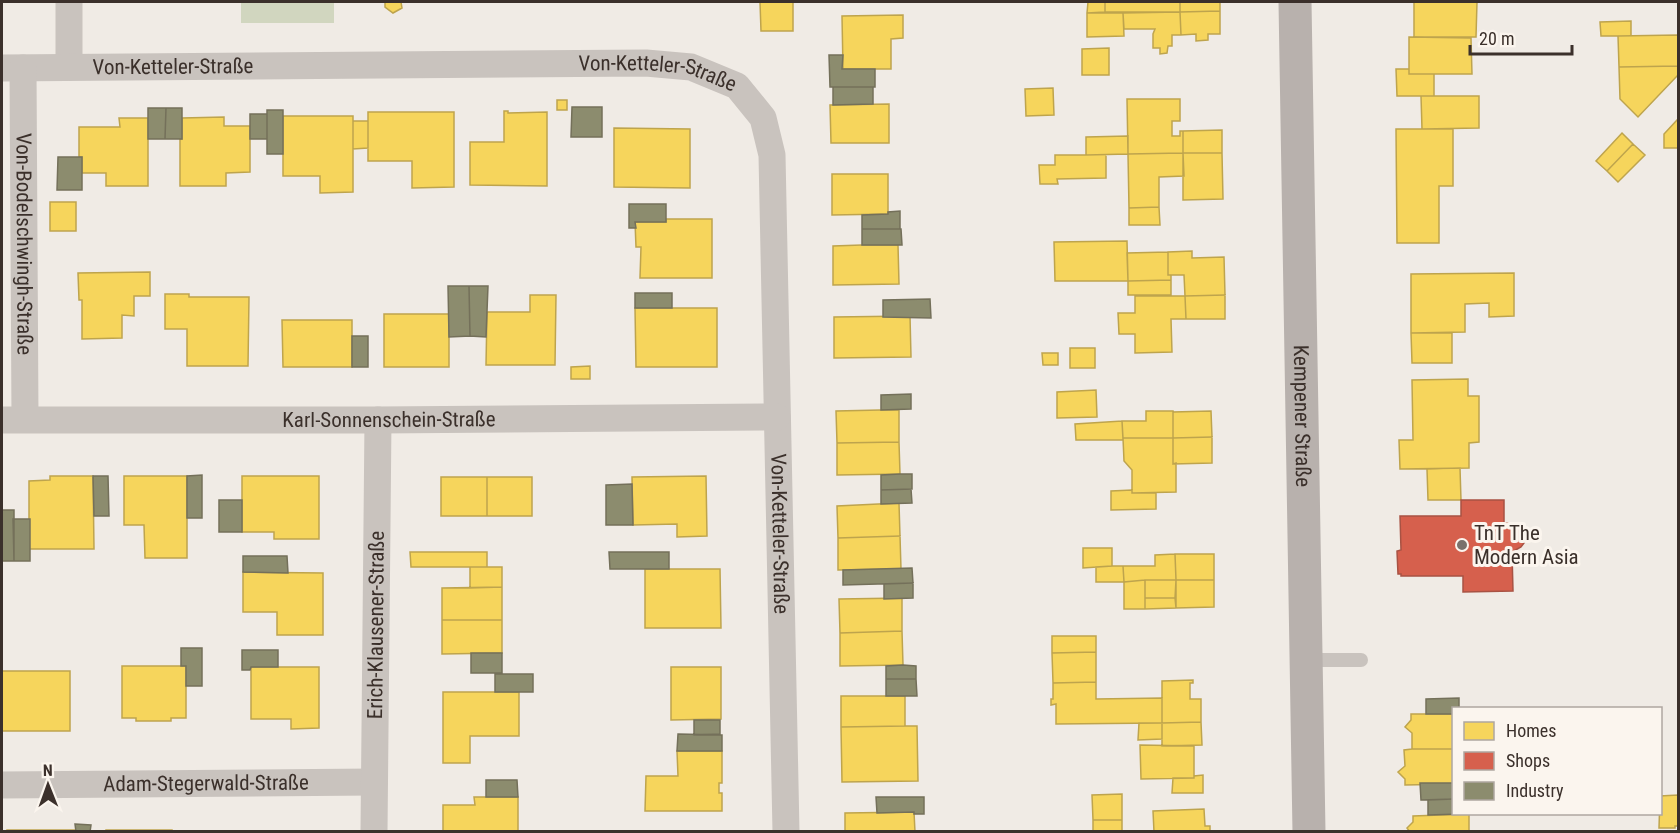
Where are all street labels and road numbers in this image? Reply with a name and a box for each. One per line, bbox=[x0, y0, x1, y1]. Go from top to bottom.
street label: Von-Ketteler-Straße bbox=[578, 51, 740, 97]
street label: Von-Ketteler-Straße bbox=[92, 54, 254, 79]
street label: Von-Bodelschwingh-Straße bbox=[11, 133, 37, 355]
street label: Kempener Straße bbox=[1289, 345, 1315, 487]
street label: Karl-Sonnenschein-Straße bbox=[282, 407, 496, 432]
street label: Von-Ketteler-Straße bbox=[766, 453, 793, 614]
street label: Erich-Klausener-Straße bbox=[363, 531, 389, 719]
street label: Adam-Stegerwald-Straße bbox=[103, 771, 309, 796]

